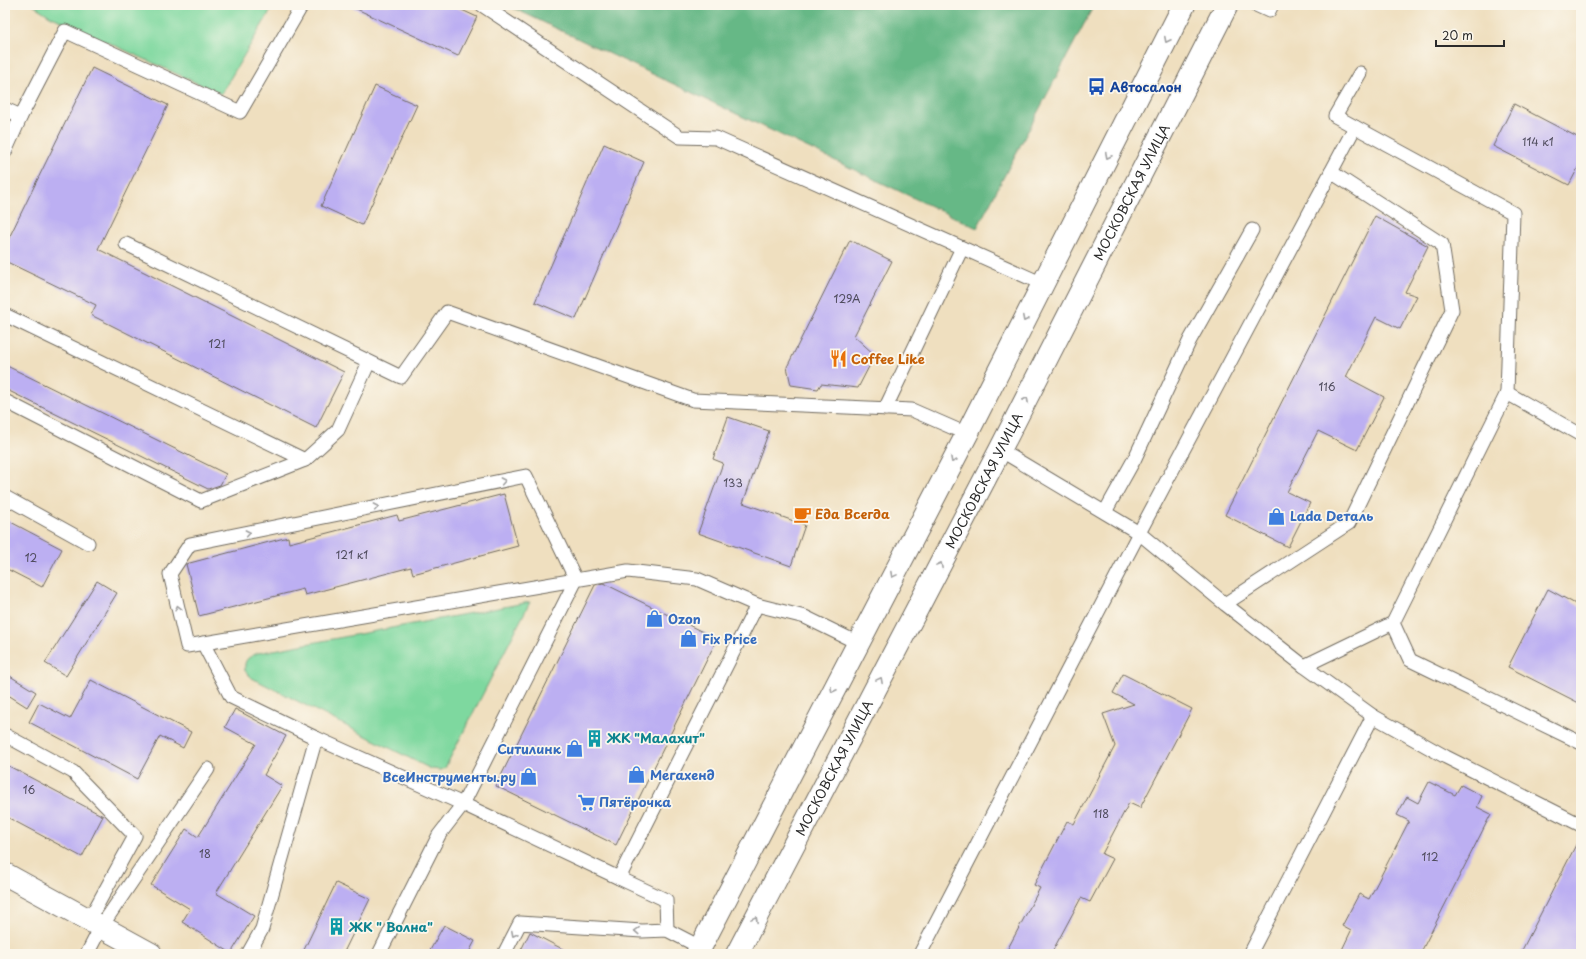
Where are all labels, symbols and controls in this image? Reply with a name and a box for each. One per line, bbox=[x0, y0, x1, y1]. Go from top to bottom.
scale bar bbox=[1436, 22, 1504, 48]
text: 20 m bbox=[1442, 26, 1473, 44]
one-way arrow bbox=[1164, 36, 1172, 43]
bus stop icon: Автосалон bbox=[1087, 77, 1107, 97]
place label: Автосалон bbox=[1110, 77, 1182, 96]
street label: МОСКОВСКАЯ УЛИЦА bbox=[1088, 120, 1174, 263]
house number: 114 к1 bbox=[1522, 133, 1554, 150]
one-way arrow bbox=[1105, 152, 1113, 159]
house number: 129А bbox=[833, 290, 861, 307]
one-way arrow bbox=[1022, 315, 1030, 323]
house number: 121 bbox=[209, 335, 225, 352]
restaurant icon: Coffee Like bbox=[828, 349, 848, 369]
place label: Coffee Like bbox=[851, 349, 925, 368]
house number: 116 bbox=[1319, 378, 1336, 395]
one-way arrow bbox=[1021, 396, 1028, 404]
street label: МОСКОВСКАЯ УЛИЦА bbox=[940, 409, 1027, 552]
one-way arrow bbox=[951, 456, 958, 463]
house number: 133 bbox=[723, 474, 743, 491]
one-way arrow bbox=[500, 477, 506, 486]
one-way arrow bbox=[372, 503, 379, 511]
cafe icon: Еда Всегда bbox=[792, 504, 812, 524]
place label: Еда Всегда bbox=[815, 504, 890, 523]
shop icon: Lada Dеталь bbox=[1267, 506, 1287, 526]
place label: Lada Dеталь bbox=[1290, 506, 1373, 525]
one-way arrow bbox=[245, 529, 251, 537]
house number: 121 к1 bbox=[336, 546, 368, 563]
house number: 12 bbox=[25, 549, 38, 566]
one-way arrow bbox=[935, 562, 943, 569]
one-way arrow bbox=[890, 571, 898, 578]
one-way arrow bbox=[174, 605, 183, 612]
shop icon: Ozon bbox=[645, 609, 665, 629]
place label: Ozon bbox=[668, 609, 701, 628]
shop icon: Fix Price bbox=[679, 629, 699, 649]
place label: Fix Price bbox=[702, 629, 757, 648]
one-way arrow bbox=[875, 677, 883, 684]
one-way arrow bbox=[830, 686, 838, 694]
street label: МОСКОВСКАЯ УЛИЦА bbox=[790, 696, 877, 839]
building icon: ЖК "Малахит" bbox=[584, 728, 604, 748]
place label: ЖК "Малахит" bbox=[606, 728, 705, 747]
place label: Ситилинк bbox=[497, 739, 562, 758]
shop icon: Ситилинк bbox=[564, 739, 584, 759]
shop icon: Мегахенд bbox=[627, 765, 647, 785]
place label: Мегахенд bbox=[650, 765, 715, 784]
place label: ВсеИнструменты.ру bbox=[383, 767, 516, 786]
shop icon: ВсеИнструменты.ру bbox=[519, 767, 539, 787]
house number: 16 bbox=[23, 781, 36, 798]
supermarket icon: Пятёрочка bbox=[576, 792, 596, 812]
place label: Пятёрочка bbox=[599, 792, 671, 811]
house number: 118 bbox=[1093, 805, 1109, 822]
house number: 18 bbox=[199, 845, 211, 862]
house number: 112 bbox=[1421, 848, 1439, 865]
one-way arrow bbox=[750, 916, 758, 924]
building icon: ЖК " Волна" bbox=[326, 917, 346, 937]
place label: ЖК " Волна" bbox=[348, 917, 433, 936]
one-way arrow bbox=[634, 927, 640, 935]
one-way arrow bbox=[511, 929, 519, 937]

